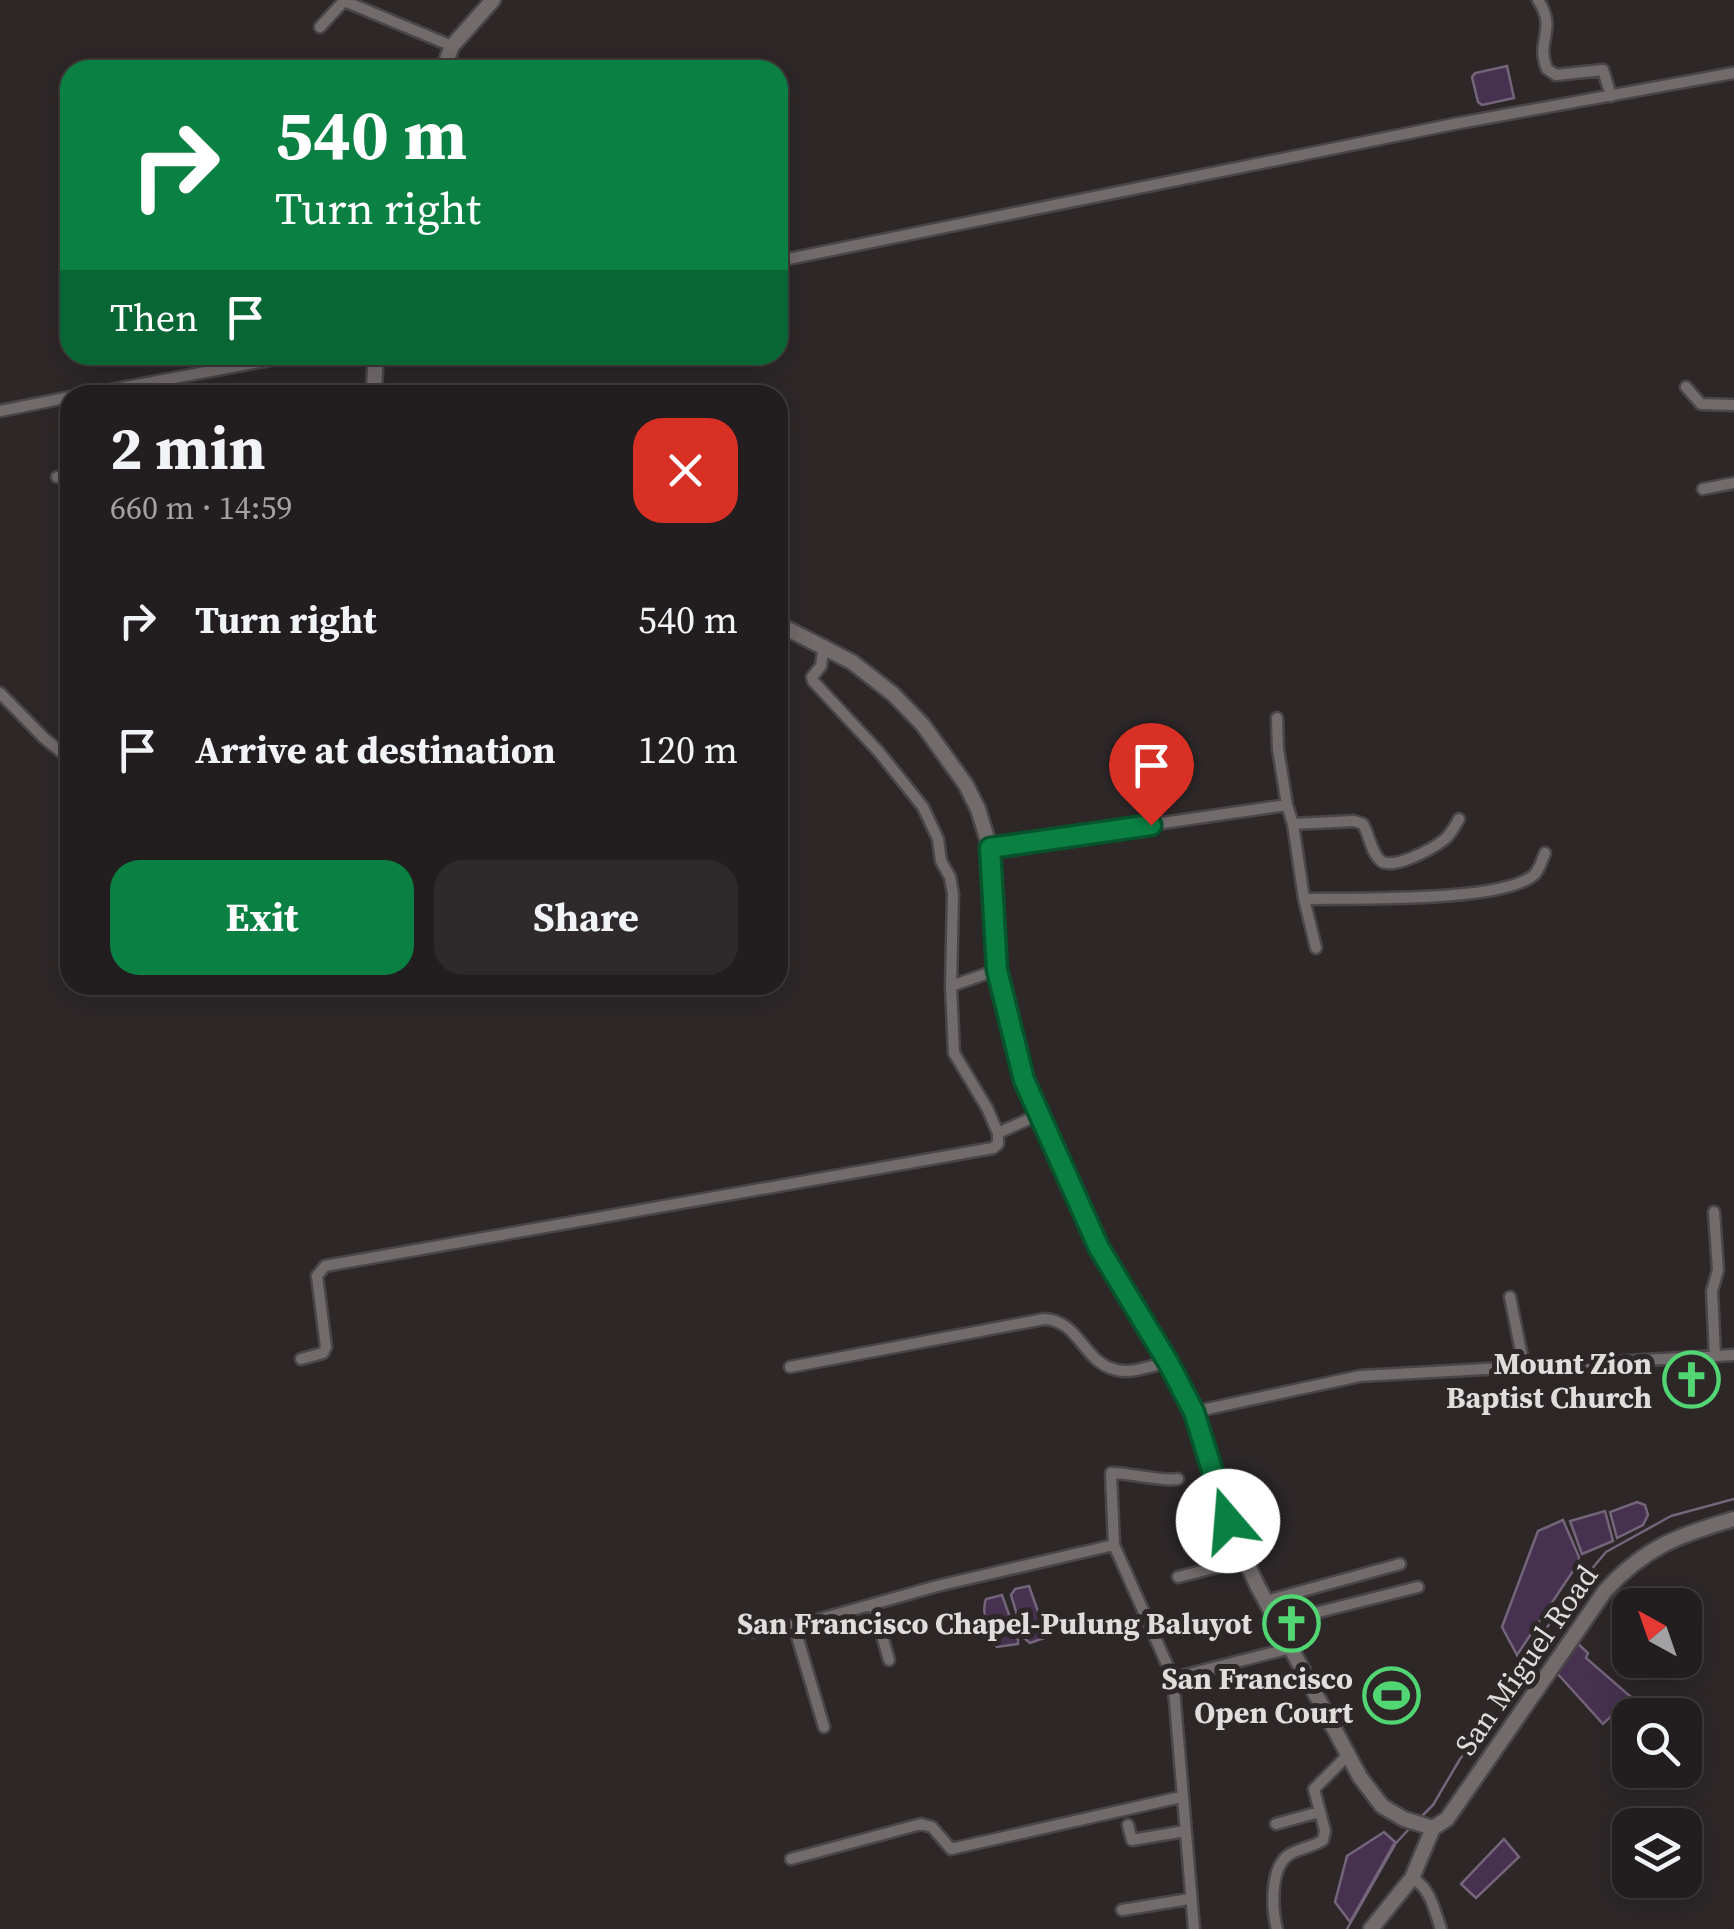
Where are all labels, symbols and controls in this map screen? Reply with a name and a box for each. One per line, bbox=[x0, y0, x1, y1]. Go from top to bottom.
text: 540 m bbox=[275, 86, 467, 182]
icon: right bbox=[110, 100, 240, 230]
text: Turn right bbox=[275, 177, 481, 239]
icon: arrive bbox=[218, 290, 273, 345]
text: Then bbox=[110, 292, 198, 344]
text: 2 min bbox=[110, 407, 266, 489]
button: close bbox=[633, 418, 738, 523]
text: 660 m · 14:59 bbox=[110, 486, 292, 530]
icon: right bbox=[110, 593, 165, 648]
text: Turn right bbox=[195, 594, 377, 646]
text: 540 m bbox=[638, 594, 738, 646]
icon: arrive bbox=[110, 723, 165, 778]
pin bbox=[1109, 723, 1194, 826]
text: Arrive at destination bbox=[195, 724, 556, 776]
text: 120 m bbox=[638, 724, 738, 776]
icon: arrive bbox=[1124, 738, 1179, 793]
button: Exit bbox=[110, 860, 414, 975]
button: Share bbox=[434, 860, 738, 975]
place label: Mount Zion Baptist Church bbox=[1446, 1343, 1652, 1418]
church icon: Mount Zion Baptist Church bbox=[1661, 1350, 1721, 1410]
position arrow bbox=[1176, 1469, 1280, 1573]
street label: San Miguel Road bbox=[1445, 1557, 1607, 1763]
north arrow bbox=[1612, 1588, 1702, 1678]
map controls bbox=[1612, 1588, 1702, 1898]
church icon: San Francisco Chapel-Pulung Baluyot bbox=[1261, 1593, 1321, 1653]
place label: San Francisco Chapel-Pulung Baluyot bbox=[737, 1603, 1252, 1644]
place label: San Francisco Open Court bbox=[1161, 1658, 1353, 1733]
sports icon: San Francisco Open Court bbox=[1362, 1665, 1422, 1725]
button: search bbox=[1612, 1698, 1702, 1788]
button: layers bbox=[1612, 1808, 1702, 1898]

